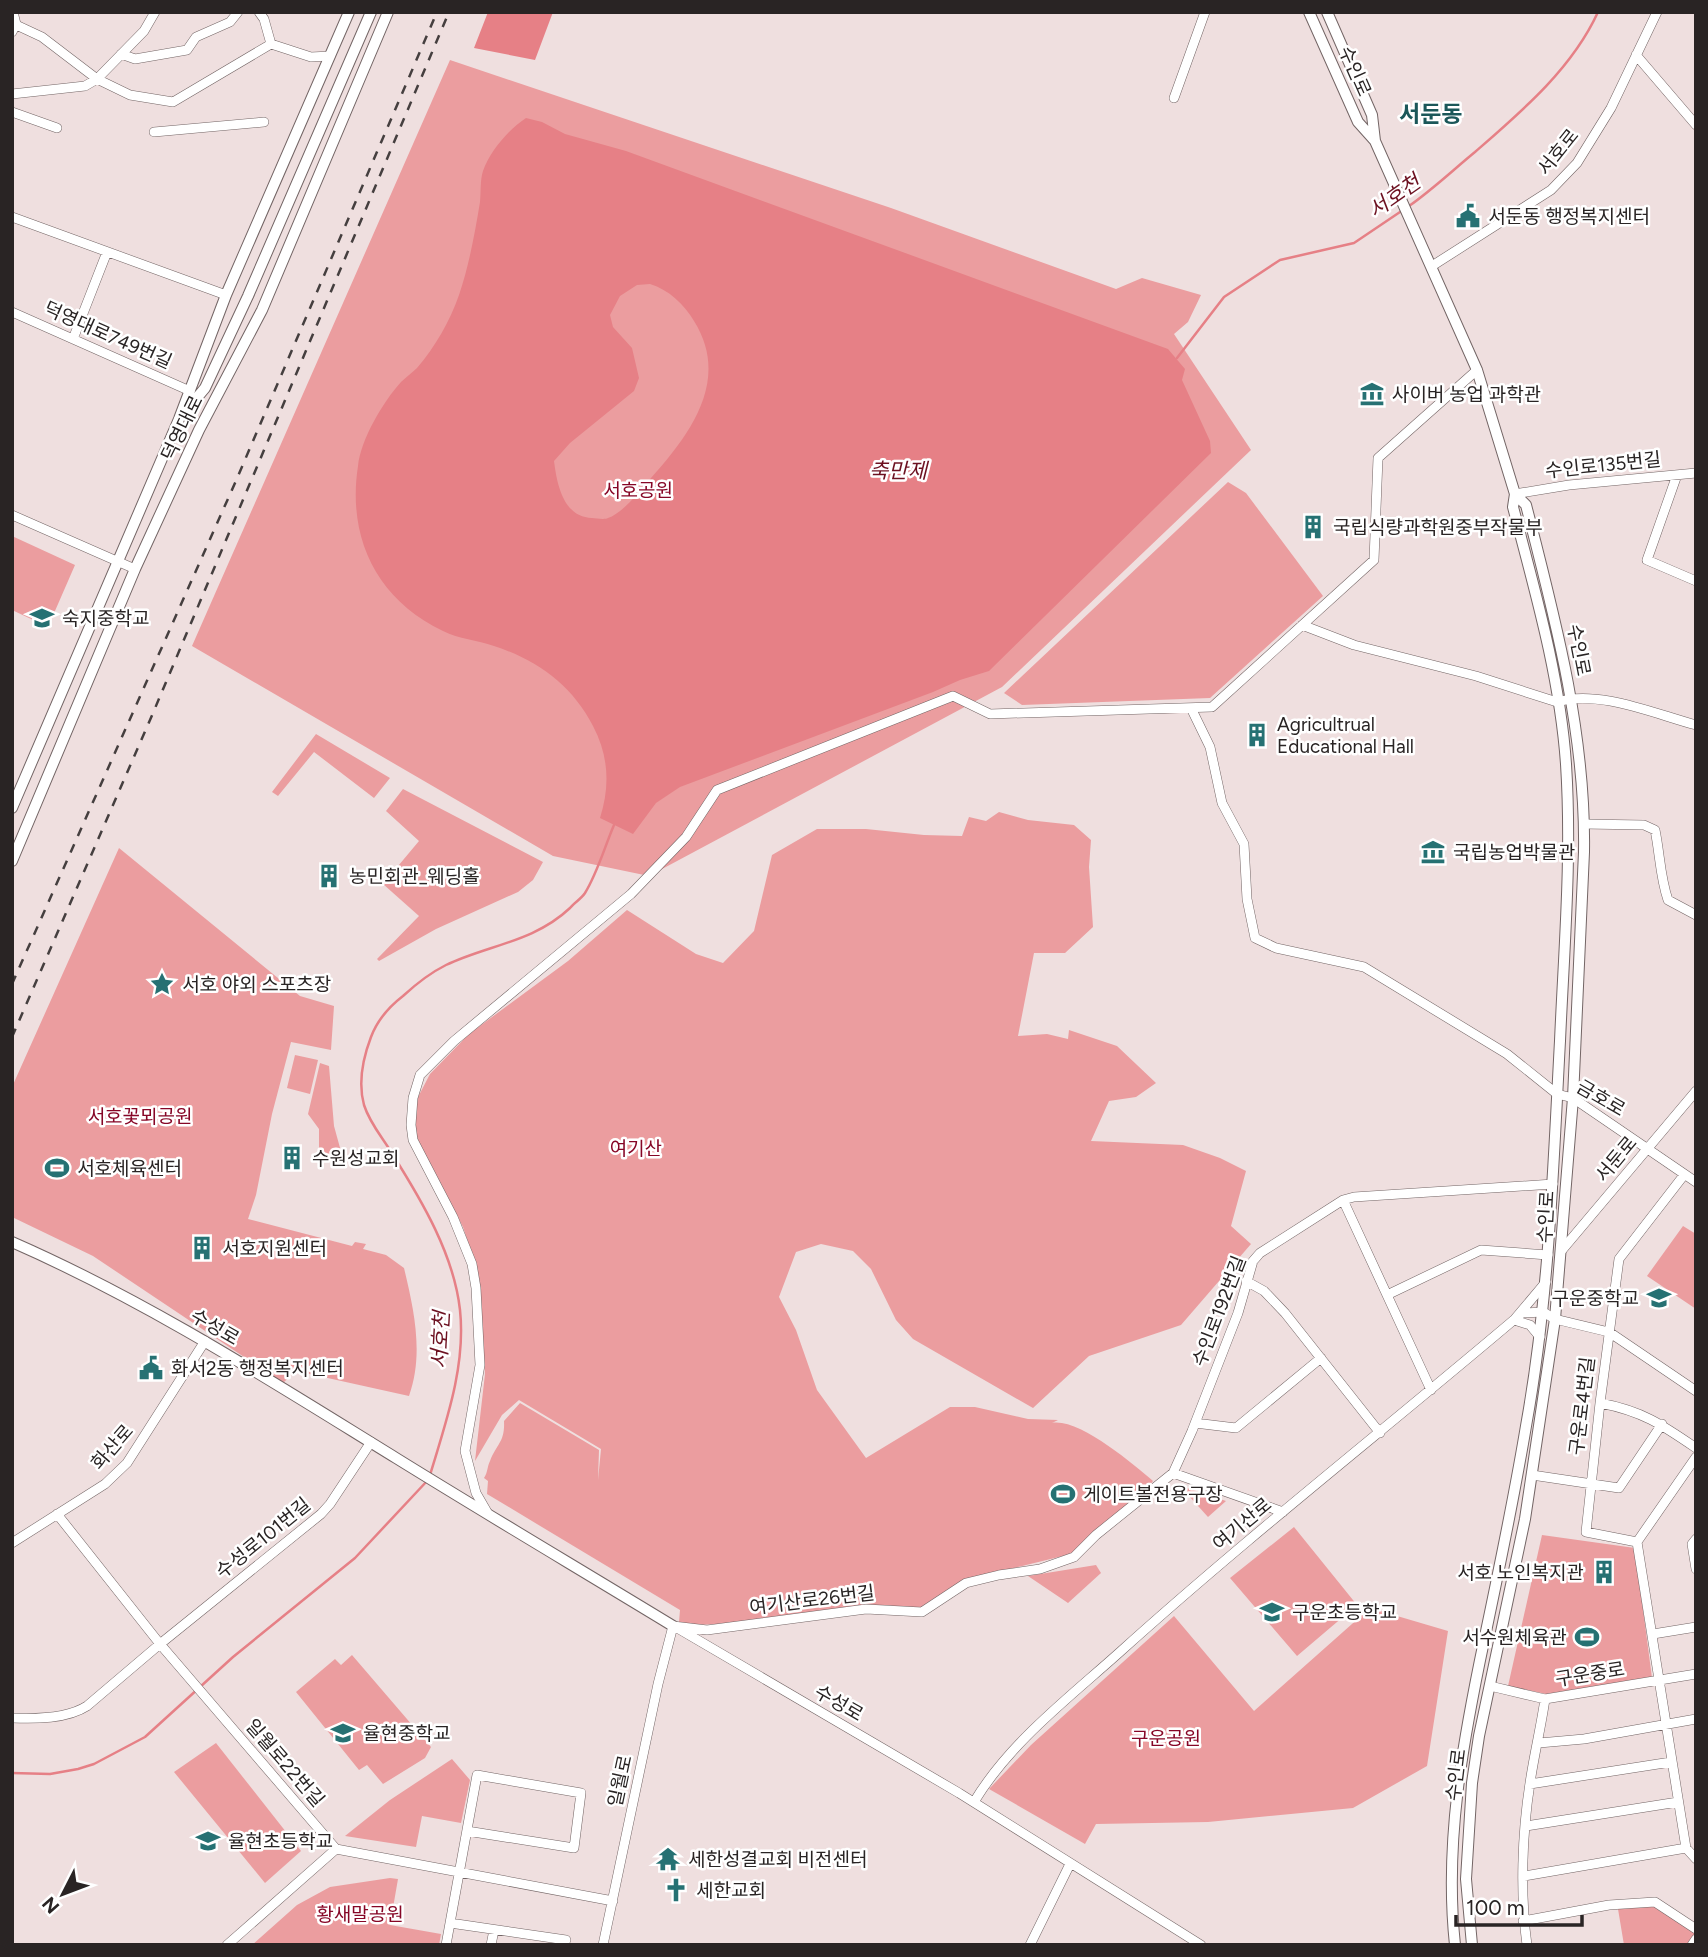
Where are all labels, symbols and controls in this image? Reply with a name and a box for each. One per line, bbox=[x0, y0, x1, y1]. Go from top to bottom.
street label: 수인로 bbox=[1334, 42, 1376, 100]
district label: 서둔동 bbox=[1399, 100, 1463, 128]
street label: 서호로 bbox=[1533, 124, 1583, 180]
water label: 서호천 bbox=[1363, 168, 1427, 223]
public building icon: 서둔동 행정복지센터 bbox=[1454, 202, 1482, 230]
place label: 서둔동 행정복지센터 bbox=[1488, 205, 1650, 228]
street label: 덕영대로749번길 bbox=[40, 297, 176, 373]
museum icon: 사이버 농업 과학관 bbox=[1358, 380, 1386, 408]
place label: 사이버 농업 과학관 bbox=[1392, 383, 1541, 406]
street label: 덕영대로 bbox=[156, 392, 208, 464]
street label: 수인로135번길 bbox=[1544, 447, 1662, 483]
water label: 축만제 bbox=[869, 458, 930, 483]
park label: 서호공원 bbox=[603, 479, 673, 502]
building icon: 국립식량과학원중부작물부 bbox=[1299, 513, 1327, 541]
place label: 국립식량과학원중부작물부 bbox=[1333, 516, 1543, 539]
school or university icon: 숙지중학교 bbox=[28, 604, 56, 632]
place label: 숙지중학교 bbox=[62, 607, 149, 630]
street label: 수인로 bbox=[1563, 622, 1595, 678]
place label: Agricultrual Educational Hall bbox=[1277, 713, 1414, 758]
building icon: Agricultrual Educational Hall bbox=[1243, 721, 1271, 749]
museum icon: 국립농업박물관 bbox=[1419, 838, 1447, 866]
place label: 국립농업박물관 bbox=[1453, 841, 1575, 864]
building icon: 농민회관_웨딩홀 bbox=[315, 862, 343, 890]
place label: 농민회관_웨딩홀 bbox=[349, 865, 480, 888]
place icon: 서호 야외 스포츠장 bbox=[148, 970, 176, 998]
place label: 서호 야외 스포츠장 bbox=[182, 973, 331, 996]
street label: 금호로 bbox=[1573, 1075, 1629, 1121]
park label: 서호꽃뫼공원 bbox=[88, 1105, 192, 1128]
street label: 서둔로 bbox=[1590, 1132, 1642, 1186]
park label: 여기산 bbox=[610, 1137, 662, 1160]
building icon: 수원성교회 bbox=[278, 1144, 306, 1172]
place label: 수원성교회 bbox=[312, 1147, 399, 1170]
sports icon: 서호체육센터 bbox=[43, 1154, 71, 1182]
place label: 서호체육센터 bbox=[77, 1157, 182, 1180]
street label: 수인로 bbox=[1533, 1190, 1559, 1244]
building icon: 서호지원센터 bbox=[188, 1234, 216, 1262]
place label: 서호지원센터 bbox=[222, 1237, 327, 1260]
street label: 수인로192번길 bbox=[1187, 1252, 1251, 1370]
school or university icon: 구운중학교 bbox=[1645, 1284, 1673, 1312]
place label: 구운중학교 bbox=[1552, 1287, 1639, 1310]
street label: 수성로 bbox=[187, 1304, 243, 1350]
water label: 서호천 bbox=[426, 1308, 454, 1370]
public building icon: 화서2동 행정복지센터 bbox=[137, 1354, 165, 1382]
street label: 구운로4번길 bbox=[1565, 1355, 1599, 1457]
place label: 화서2동 행정복지센터 bbox=[171, 1357, 344, 1380]
street label: 화산로 bbox=[86, 1420, 138, 1474]
sports icon: 게이트볼전용구장 bbox=[1049, 1480, 1077, 1508]
place label: 게이트볼전용구장 bbox=[1083, 1483, 1223, 1506]
street label: 수성로101번길 bbox=[211, 1493, 315, 1583]
street label: 여기산로 bbox=[1208, 1493, 1276, 1555]
building icon: 서호 노인복지관 bbox=[1590, 1558, 1618, 1586]
place label: 서호 노인복지관 bbox=[1457, 1561, 1584, 1584]
street label: 여기산로26번길 bbox=[748, 1581, 876, 1619]
school or university icon: 구운초등학교 bbox=[1258, 1598, 1286, 1626]
place label: 구운초등학교 bbox=[1292, 1601, 1397, 1624]
sports icon: 서수원체육관 bbox=[1573, 1623, 1601, 1651]
place label: 서수원체육관 bbox=[1462, 1626, 1567, 1649]
street label: 구운중로 bbox=[1554, 1657, 1626, 1691]
street label: 수성로 bbox=[811, 1680, 867, 1726]
street label: 일월로22번길 bbox=[241, 1714, 329, 1812]
school or university icon: 율현중학교 bbox=[329, 1719, 357, 1747]
place label: 율현중학교 bbox=[363, 1722, 450, 1745]
park label: 구운공원 bbox=[1131, 1727, 1201, 1750]
street label: 수인로 bbox=[1441, 1748, 1471, 1802]
street label: 일월로 bbox=[603, 1753, 637, 1809]
school or university icon: 율현초등학교 bbox=[194, 1827, 222, 1855]
place label: 율현초등학교 bbox=[228, 1830, 333, 1853]
temple icon: 세한성결교회 비전센터 bbox=[654, 1845, 682, 1873]
place label: 세한성결교회 비전센터 bbox=[688, 1848, 868, 1871]
north arrow bbox=[28, 1859, 98, 1929]
church icon: 세한교회 bbox=[662, 1876, 690, 1904]
place label: 세한교회 bbox=[696, 1879, 766, 1902]
scale bar bbox=[1456, 1884, 1582, 1928]
text: N bbox=[37, 1892, 64, 1918]
text: 100 m bbox=[1466, 1895, 1525, 1920]
park label: 황새말공원 bbox=[316, 1903, 404, 1926]

